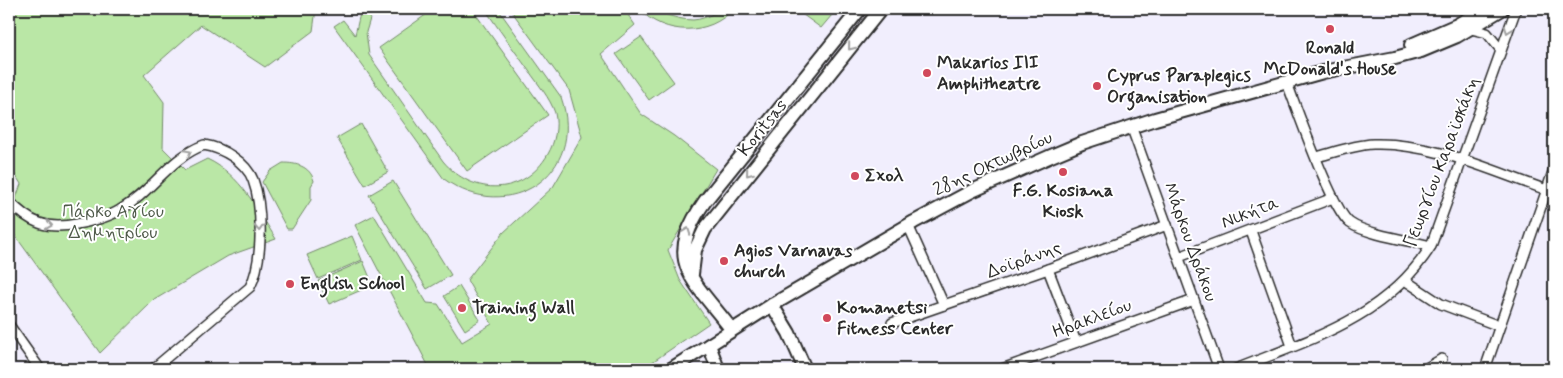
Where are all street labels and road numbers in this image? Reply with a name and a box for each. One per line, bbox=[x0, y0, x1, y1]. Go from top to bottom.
street label: Γεωργίου Καραϊσκάκη bbox=[1398, 73, 1486, 251]
street label: Koritsas bbox=[733, 94, 793, 162]
street label: 28ης Οκτωβρίου bbox=[929, 126, 1057, 202]
street label: Μάρκου Δράκου bbox=[1157, 179, 1223, 305]
street label: Νικήτα bbox=[1218, 191, 1282, 235]
street label: Δοϊράνης bbox=[984, 235, 1065, 285]
street label: Ηρακλείου bbox=[1049, 294, 1135, 344]

